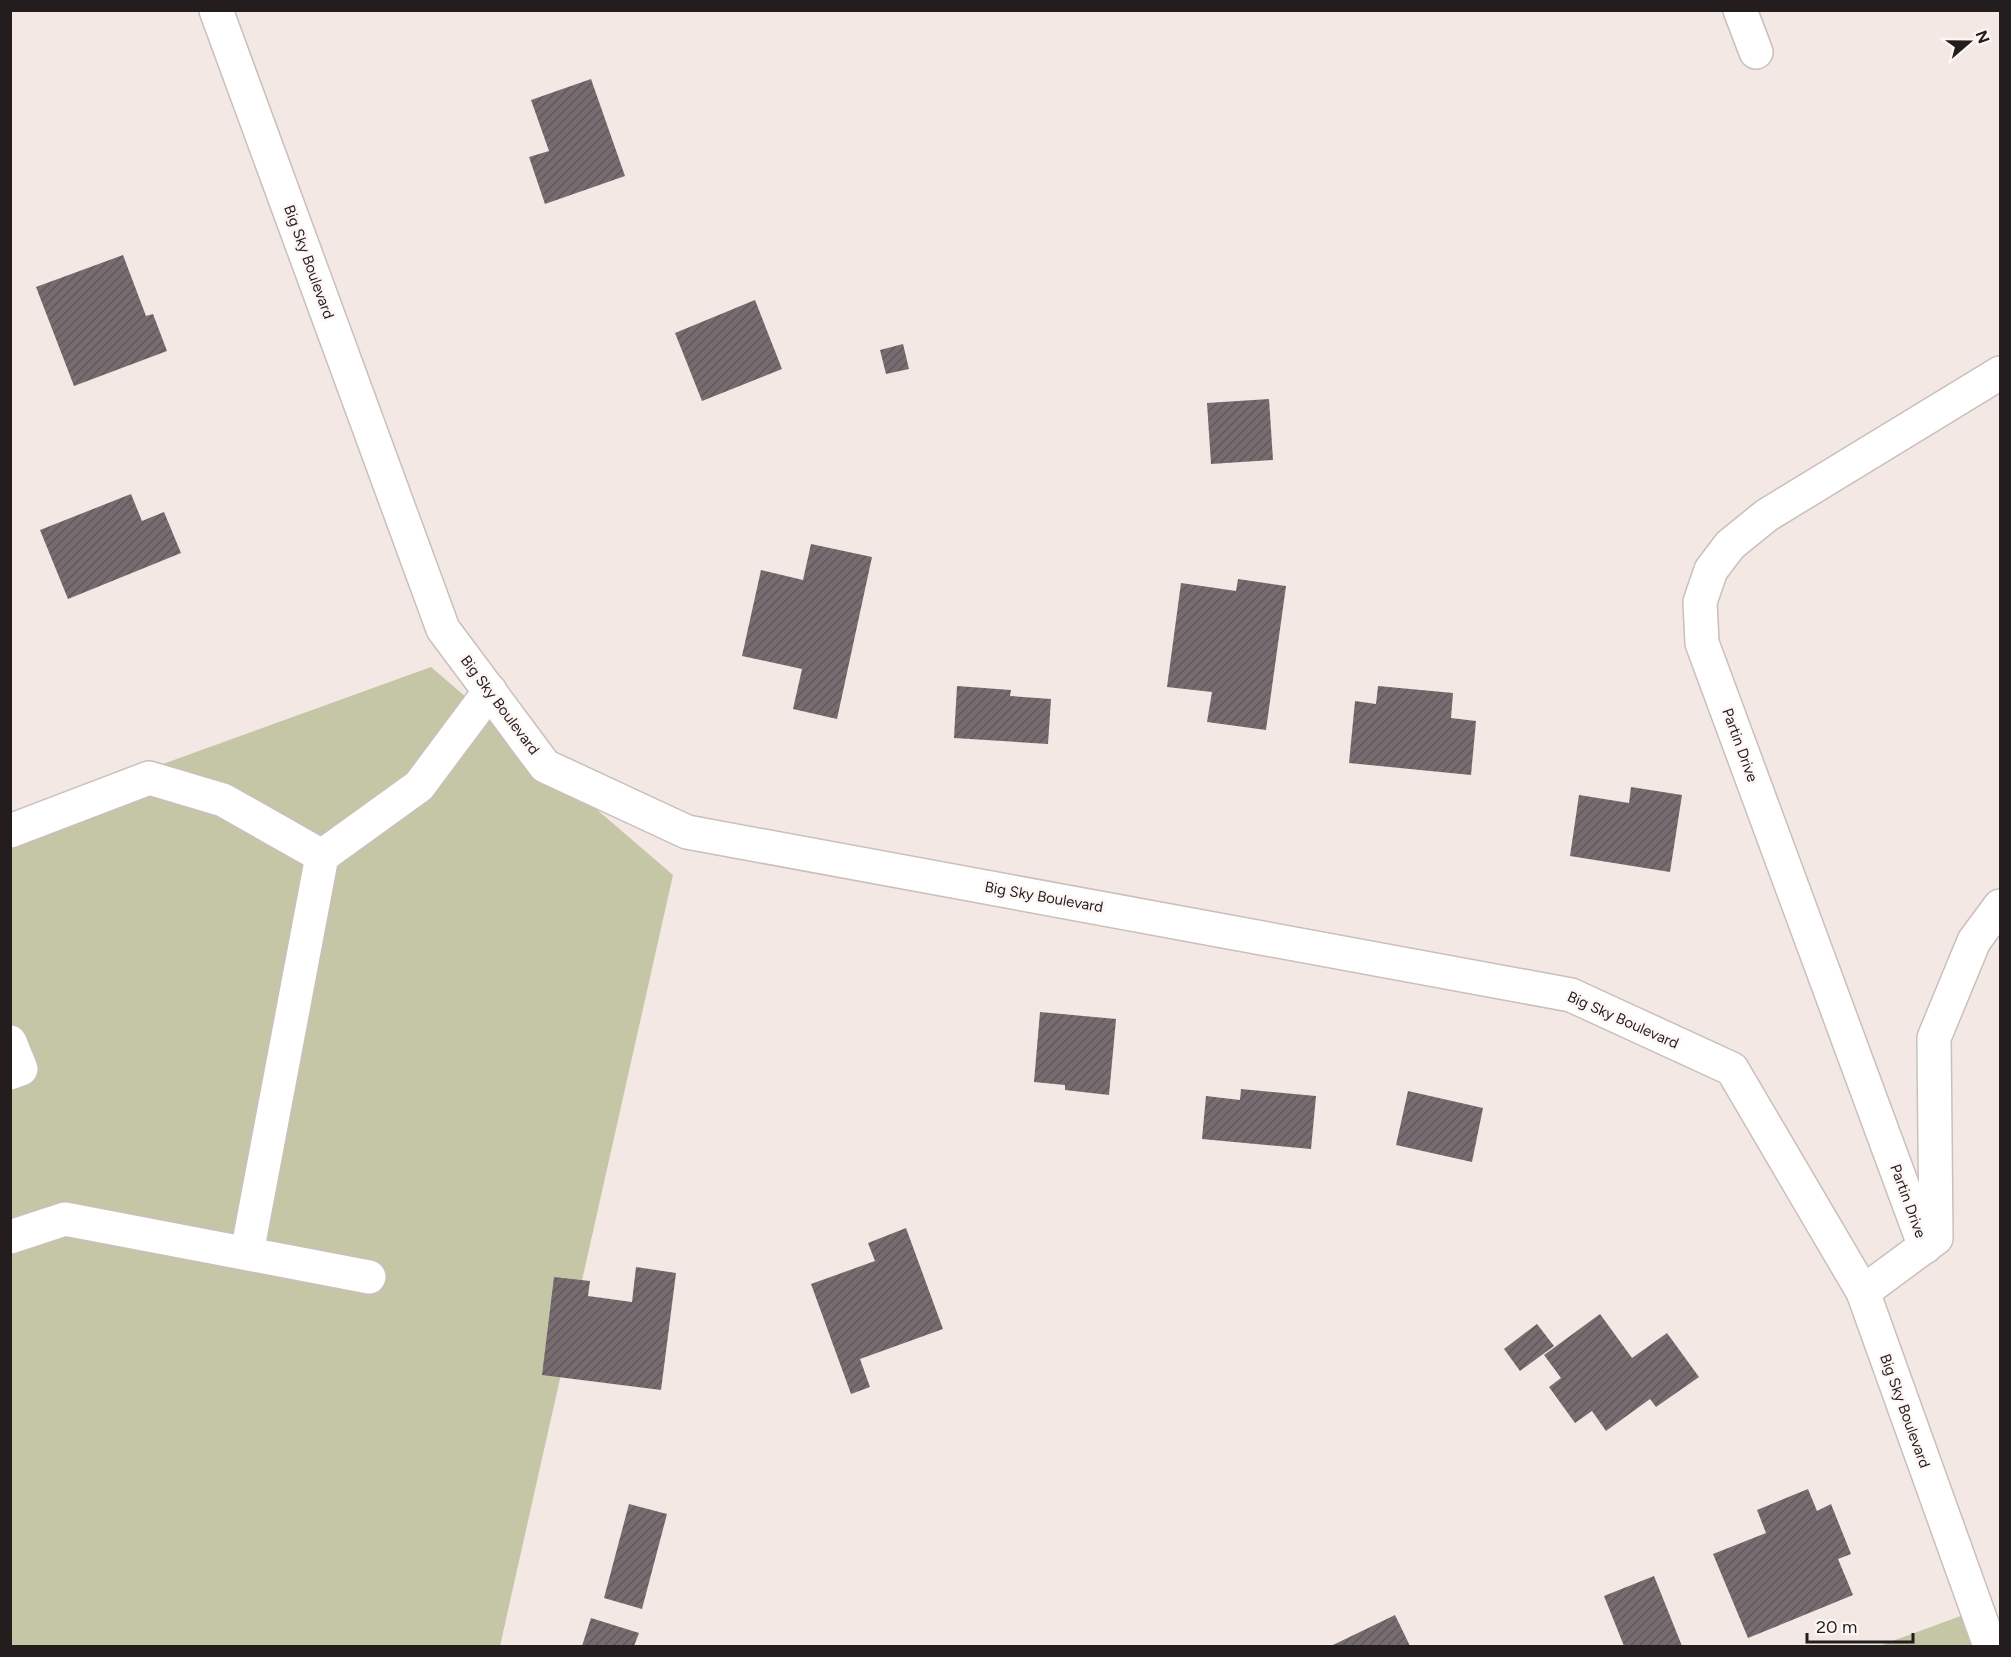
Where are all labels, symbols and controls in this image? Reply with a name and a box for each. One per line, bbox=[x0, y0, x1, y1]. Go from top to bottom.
north arrow bbox=[1939, 12, 1999, 72]
text: N bbox=[1972, 28, 1994, 46]
street label: Big Sky Boulevard bbox=[280, 203, 338, 321]
street label: Big Sky Boulevard bbox=[457, 652, 543, 758]
street label: Partin Drive bbox=[1718, 706, 1762, 784]
street label: Big Sky Boulevard bbox=[983, 878, 1105, 916]
street label: Big Sky Boulevard bbox=[1565, 987, 1681, 1053]
street label: Partin Drive bbox=[1886, 1162, 1930, 1240]
street label: Big Sky Boulevard bbox=[1876, 1352, 1934, 1470]
scale bar bbox=[1807, 1606, 1914, 1644]
text: 20 m bbox=[1816, 1616, 1857, 1638]

